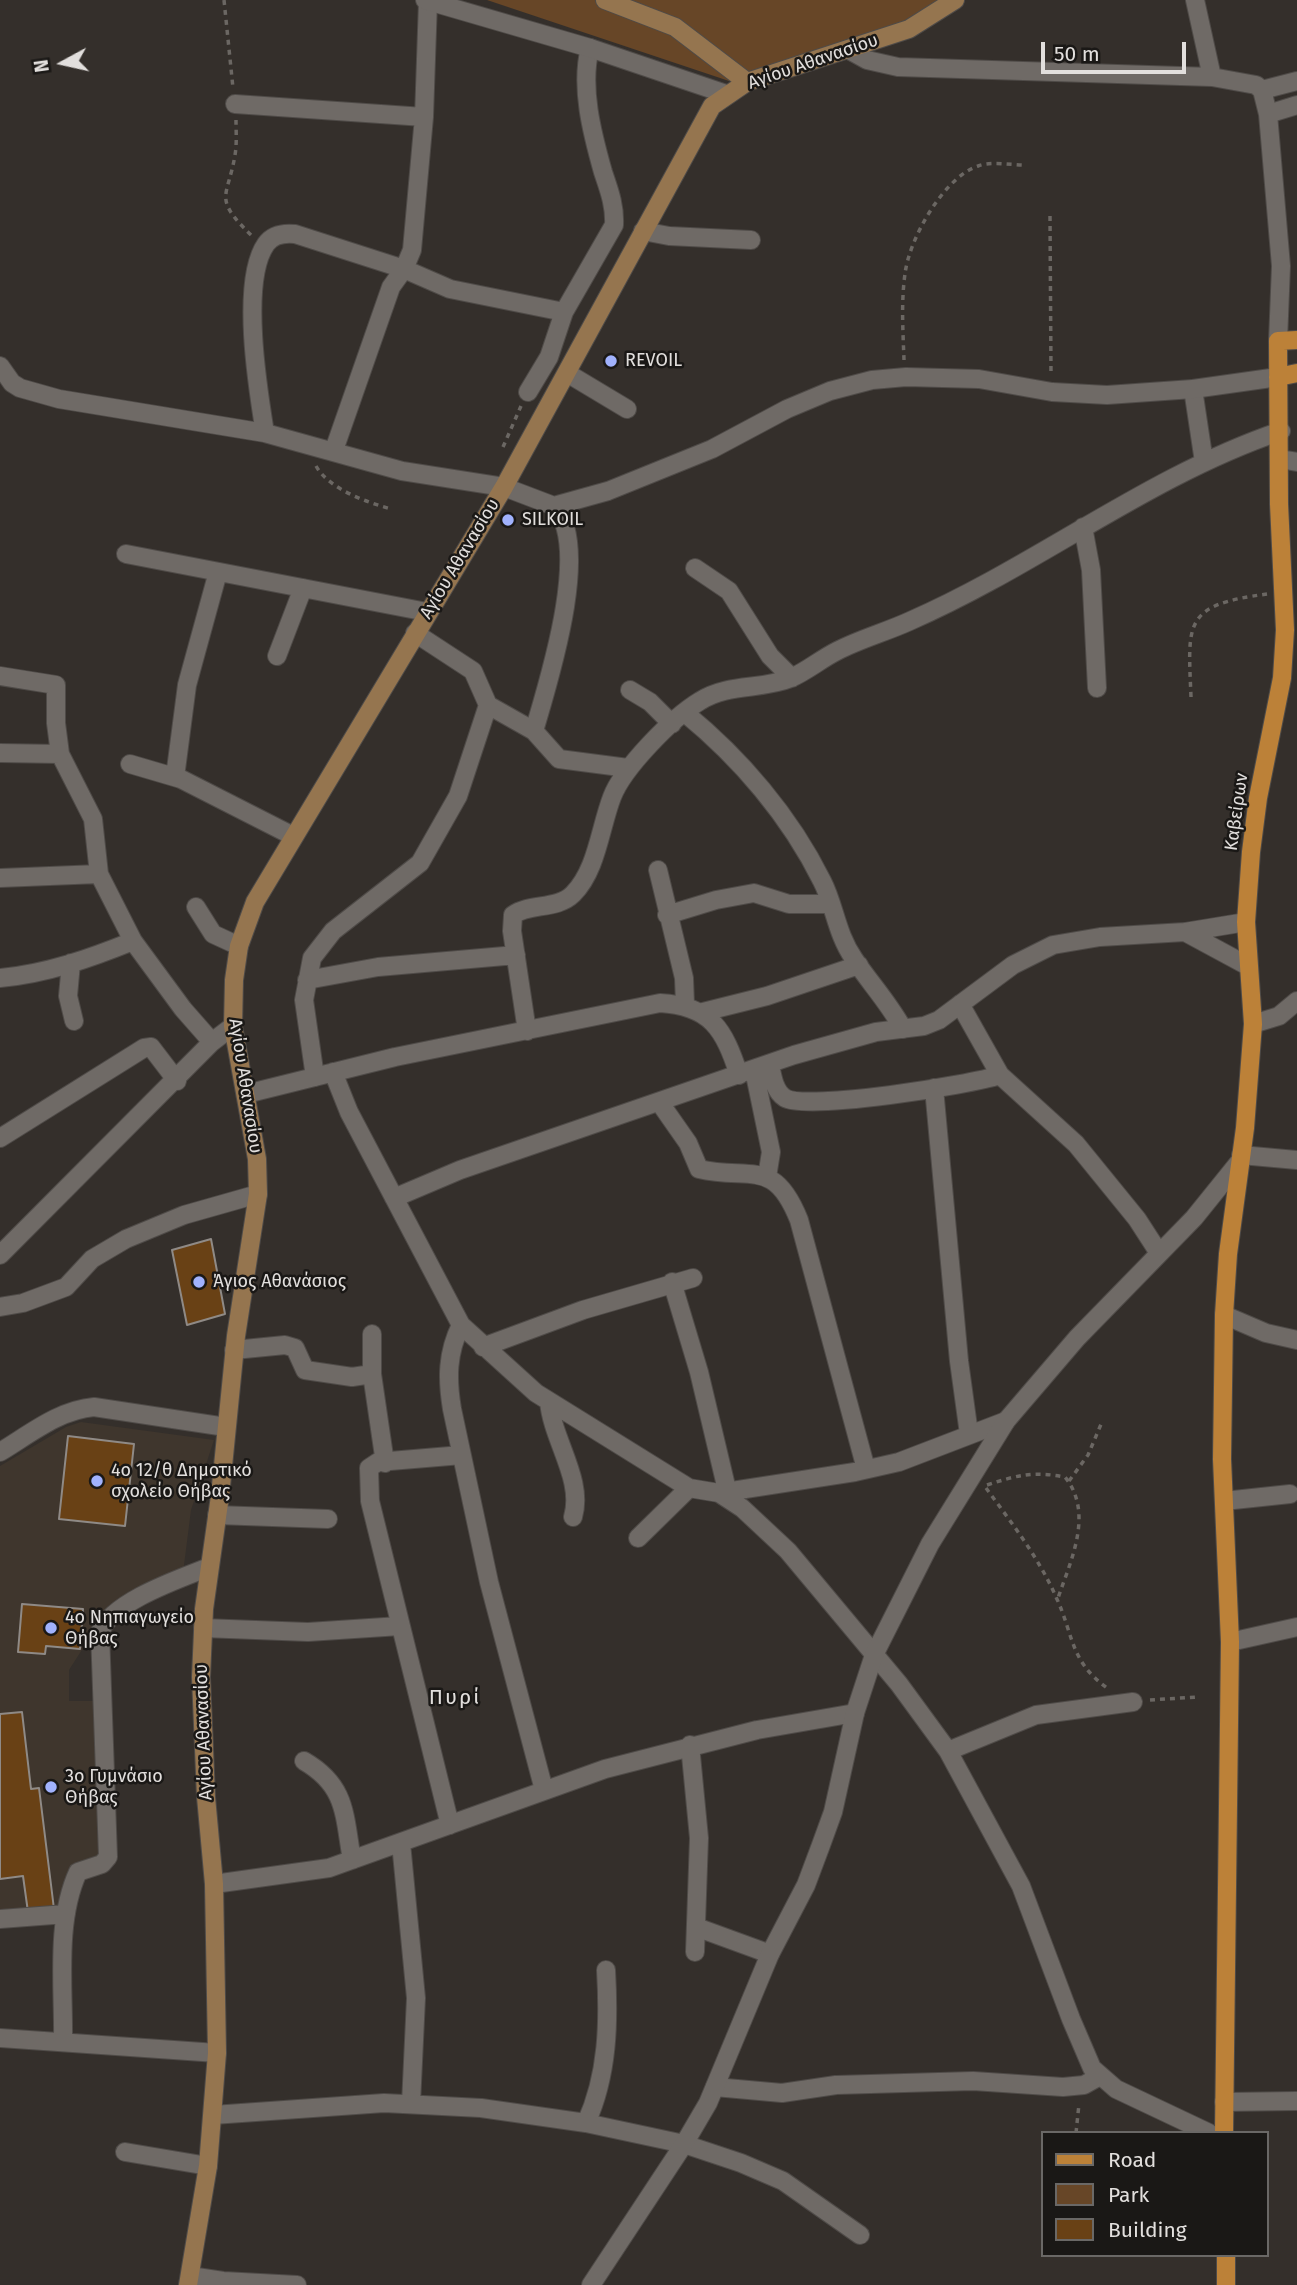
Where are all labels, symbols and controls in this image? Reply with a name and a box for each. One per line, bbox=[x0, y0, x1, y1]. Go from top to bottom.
north arrow bbox=[28, 28, 98, 98]
scale bar bbox=[1045, 28, 1190, 72]
street label: Αγίου Αθανασίου bbox=[745, 30, 881, 94]
text: 50 m bbox=[1054, 41, 1100, 67]
text: N bbox=[29, 58, 54, 74]
place label: REVOIL bbox=[625, 350, 682, 372]
marker: REVOIL bbox=[603, 353, 619, 369]
street label: Αγίου Αθανασίου bbox=[416, 495, 504, 623]
place label: SILKOIL bbox=[522, 509, 583, 531]
marker: SILKOIL bbox=[500, 512, 516, 528]
street label: Καβείρων bbox=[1221, 772, 1253, 852]
street label: Αγίου Αθανασίου bbox=[224, 1017, 266, 1155]
place label: Άγιος Αθανάσιος bbox=[213, 1271, 346, 1293]
marker: Άγιος Αθανάσιος bbox=[191, 1274, 207, 1290]
place label: 4ο 12/θ Δημοτικό σχολείο Θήβας bbox=[111, 1460, 252, 1502]
marker: 4ο 12/θ Δημοτικό σχολείο Θήβας bbox=[89, 1473, 105, 1489]
place label: 4ο Νηπιαγωγείο Θήβας bbox=[65, 1607, 194, 1650]
marker: 4ο Νηπιαγωγείο Θήβας bbox=[43, 1620, 59, 1636]
street label: Αγίου Αθανασίου bbox=[191, 1663, 217, 1801]
district label: Πυρί bbox=[429, 1685, 481, 1711]
place label: 3ο Γυμνάσιο Θήβας bbox=[65, 1766, 163, 1809]
marker: 3ο Γυμνάσιο Θήβας bbox=[43, 1779, 59, 1795]
legend bbox=[1042, 2131, 1269, 2257]
text: Road bbox=[1108, 2147, 1156, 2173]
text: Park bbox=[1108, 2182, 1149, 2208]
text: Building bbox=[1108, 2217, 1187, 2243]

